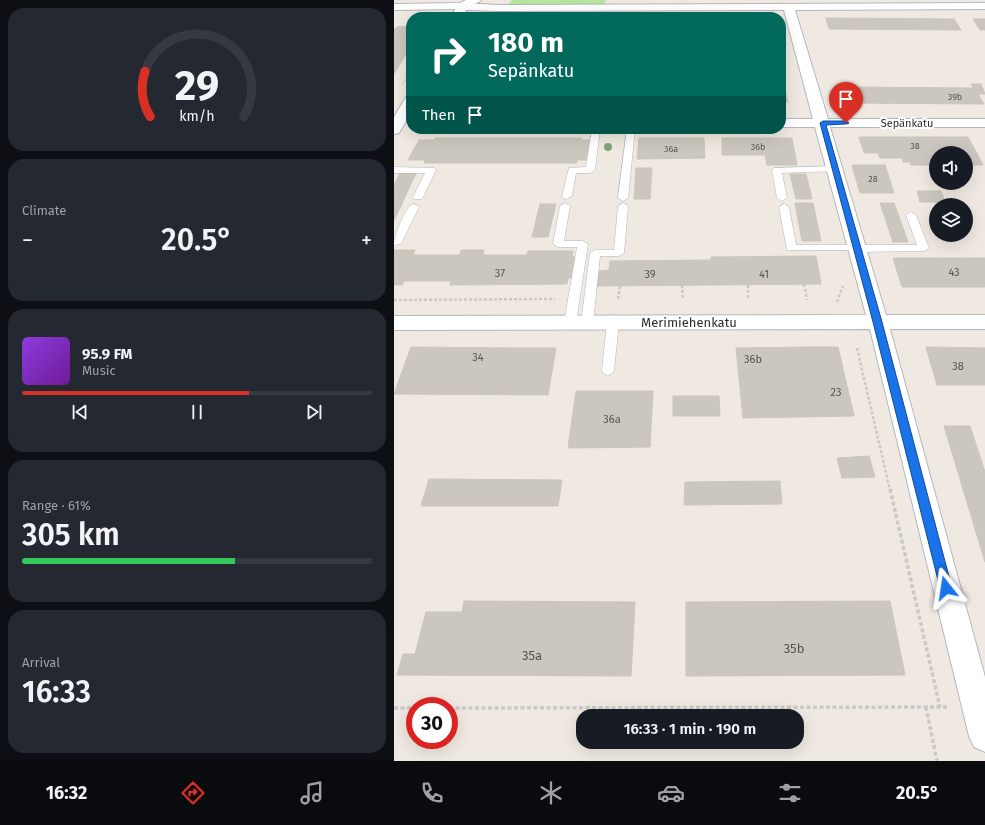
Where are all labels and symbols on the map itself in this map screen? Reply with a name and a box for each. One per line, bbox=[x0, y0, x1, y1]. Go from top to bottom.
pin bbox=[829, 82, 863, 123]
house number: 39b bbox=[948, 92, 962, 102]
street label: Sepänkatu bbox=[881, 117, 933, 130]
house number: 38 bbox=[910, 141, 920, 151]
house number: 36b bbox=[751, 142, 765, 152]
house number: 36a bbox=[664, 144, 678, 154]
house number: 28 bbox=[868, 174, 878, 184]
house number: 43 bbox=[948, 266, 960, 279]
house number: 37 bbox=[495, 267, 505, 280]
house number: 39 bbox=[644, 268, 656, 281]
house number: 41 bbox=[759, 268, 769, 281]
street label: Merimiehenkatu bbox=[641, 315, 737, 330]
house number: 34 bbox=[472, 351, 484, 364]
house number: 36b bbox=[744, 353, 762, 366]
house number: 38 bbox=[952, 360, 964, 373]
house number: 23 bbox=[831, 386, 841, 399]
house number: 36a bbox=[603, 413, 621, 426]
position arrow bbox=[925, 567, 967, 609]
house number: 35b bbox=[784, 641, 804, 656]
house number: 35a bbox=[522, 648, 542, 663]
speed limit sign: 30 bbox=[406, 697, 458, 749]

